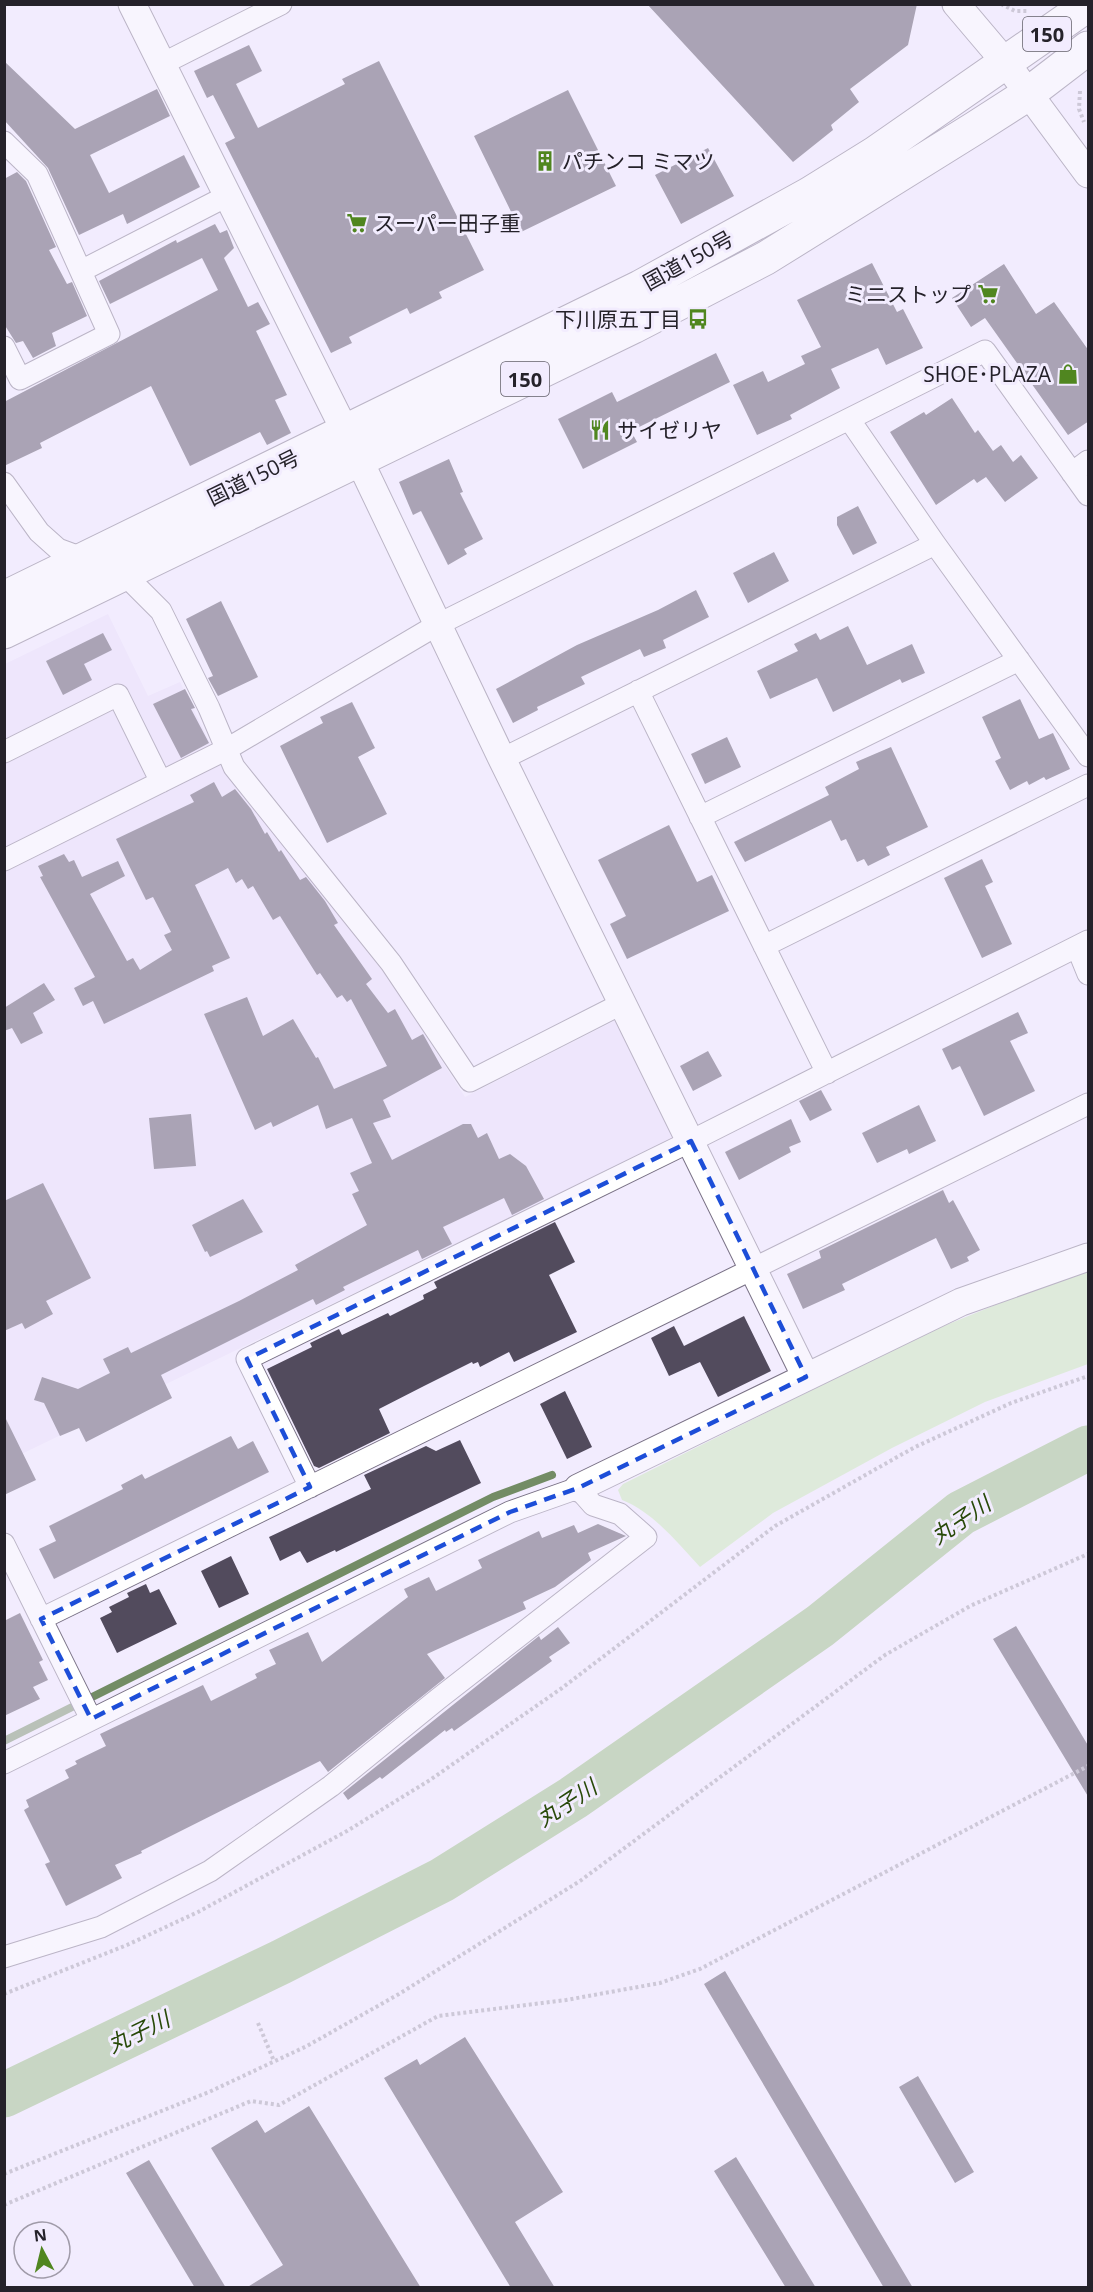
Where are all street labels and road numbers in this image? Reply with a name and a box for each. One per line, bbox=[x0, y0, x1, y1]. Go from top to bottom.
road number: 150 bbox=[1023, 17, 1071, 51]
street label: 国道150号 bbox=[638, 224, 738, 296]
road number: 150 bbox=[501, 362, 549, 396]
street label: 国道150号 bbox=[202, 443, 304, 511]

